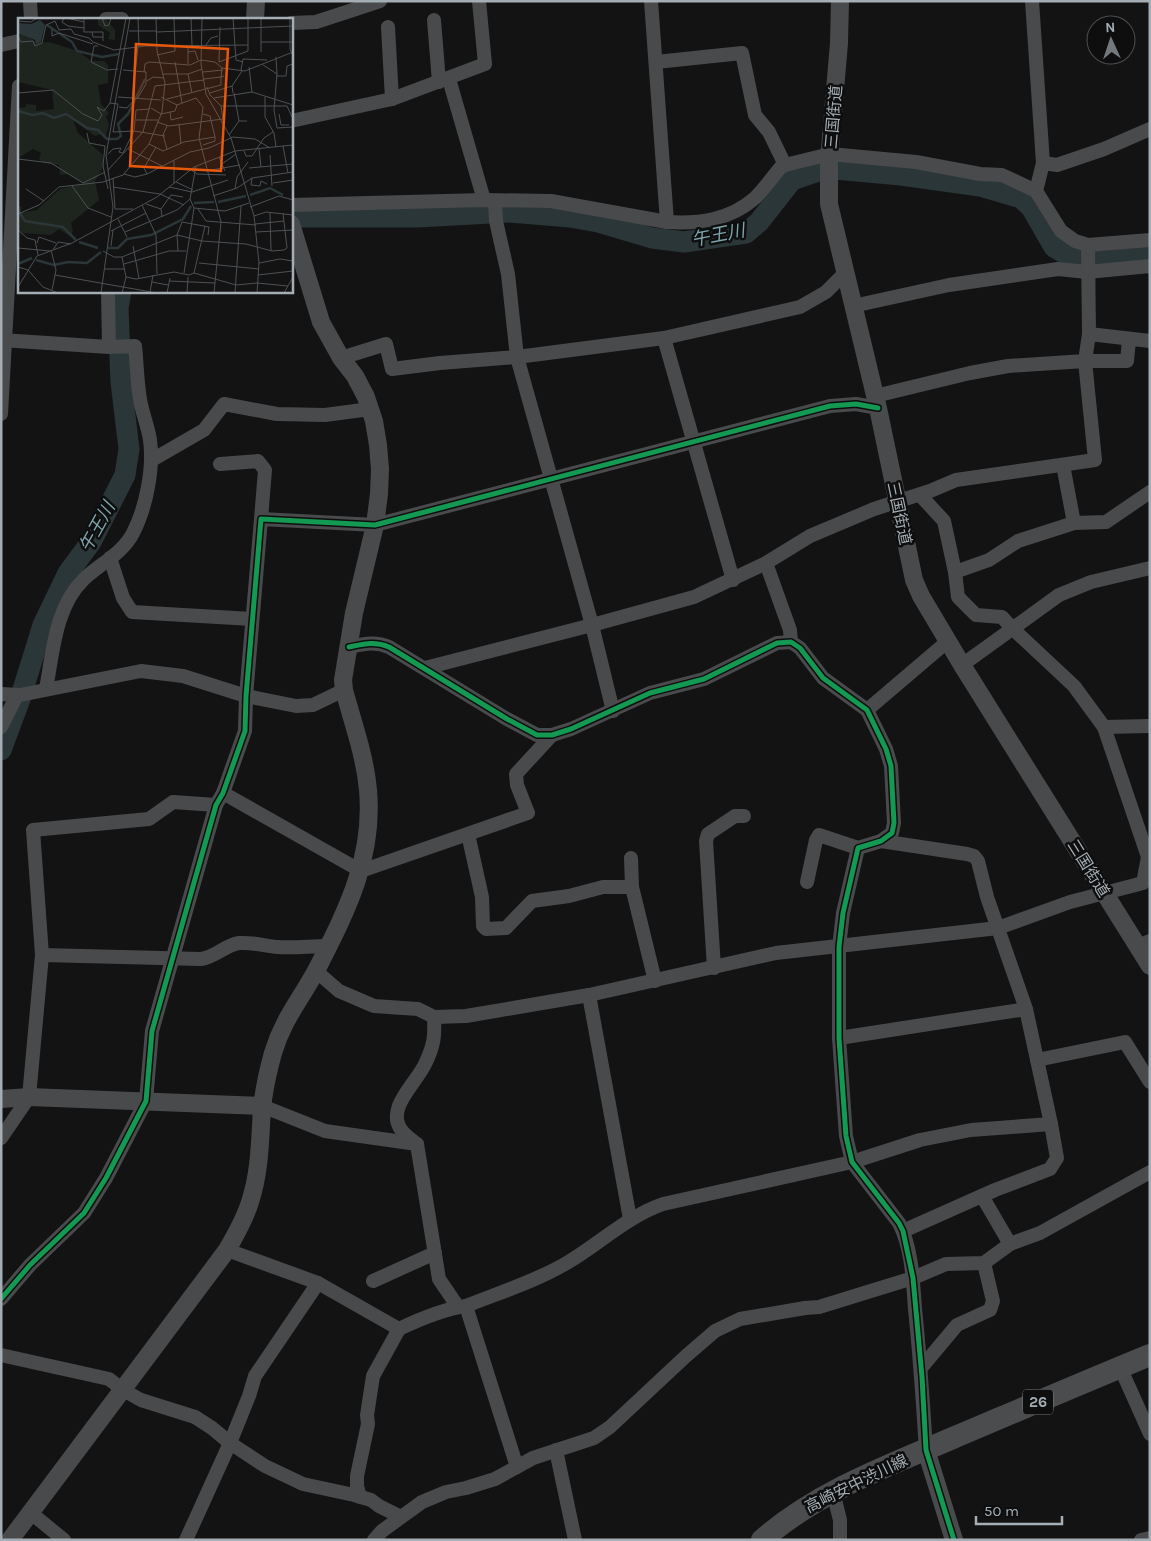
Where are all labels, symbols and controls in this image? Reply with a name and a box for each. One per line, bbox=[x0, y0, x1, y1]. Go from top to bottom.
north arrow bbox=[1086, 15, 1136, 65]
inset map bbox=[18, 18, 292, 292]
text: N bbox=[1105, 19, 1116, 36]
street label: 三国街道 bbox=[821, 84, 846, 150]
water label: 午王川 bbox=[689, 219, 749, 251]
street label: 三国街道 bbox=[884, 480, 915, 546]
water label: 午王川 bbox=[74, 496, 121, 556]
street label: 三国街道 bbox=[1064, 836, 1114, 900]
road number: 26 bbox=[1023, 1390, 1053, 1414]
street label: 高崎安中渋川線 bbox=[802, 1450, 911, 1517]
scale bar bbox=[976, 1494, 1062, 1526]
text: 50 m bbox=[984, 1502, 1019, 1520]

